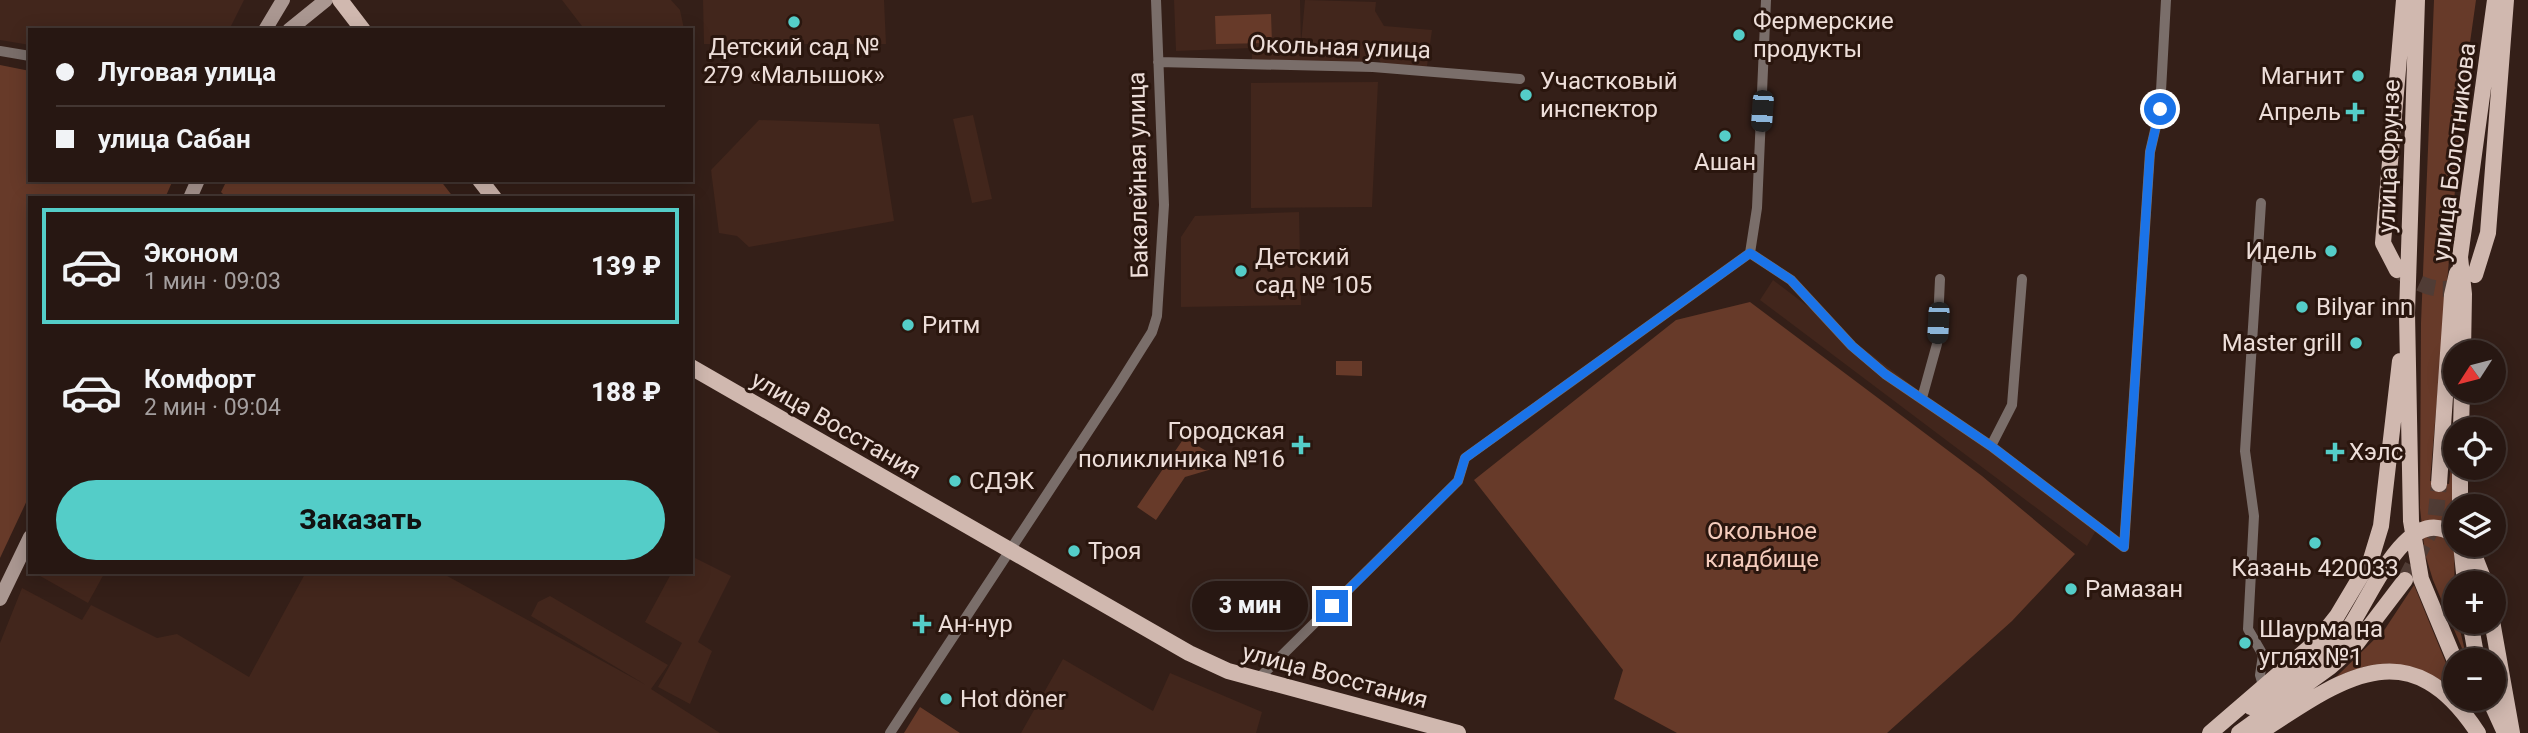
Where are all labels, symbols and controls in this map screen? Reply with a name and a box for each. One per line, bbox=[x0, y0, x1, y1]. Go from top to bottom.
place label: Фермерские продукты bbox=[1753, 7, 1894, 63]
marker: Детский сад № 279 «Малышок» bbox=[786, 14, 802, 30]
marker: Фермерские продукты bbox=[1731, 27, 1747, 43]
street label: Окольная улица bbox=[1249, 30, 1431, 64]
place label: Детский сад № 279 «Малышок» bbox=[703, 33, 885, 89]
street label: улица Болотникова bbox=[2427, 41, 2481, 263]
text: Луговая улица bbox=[98, 57, 276, 87]
place label: Магнит bbox=[2261, 62, 2344, 90]
place label: Участковый инспектор bbox=[1540, 67, 1678, 123]
marker: Магнит bbox=[2350, 68, 2366, 84]
street label: Бакалейная улица bbox=[1122, 71, 1154, 279]
street label: улица Фрунзе bbox=[2372, 79, 2406, 233]
marker: Участковый инспектор bbox=[1518, 87, 1534, 103]
car bbox=[1751, 89, 1774, 133]
route start bbox=[2144, 93, 2176, 125]
place label: Апрель bbox=[2258, 98, 2341, 126]
marker: Апрель bbox=[2347, 104, 2363, 120]
text: улица Сабан bbox=[98, 124, 251, 154]
marker: Ашан bbox=[1717, 128, 1733, 144]
place label: Ашан bbox=[1694, 148, 1756, 176]
icon: car bbox=[60, 235, 123, 298]
place label: Идель bbox=[2246, 237, 2317, 265]
text: Эконом bbox=[144, 238, 239, 268]
place label: Детский сад № 105 bbox=[1255, 243, 1372, 299]
marker: Идель bbox=[2323, 243, 2339, 259]
text: 139 ₽ bbox=[591, 251, 661, 281]
marker: Детский сад № 105 bbox=[1233, 263, 1249, 279]
text: 1 мин · 09:03 bbox=[144, 268, 281, 295]
place label: Bilyar inn bbox=[2316, 293, 2413, 321]
marker: Bilyar inn bbox=[2294, 299, 2310, 315]
car bbox=[1927, 301, 1950, 345]
place label: Ритм bbox=[922, 311, 980, 339]
marker: Ритм bbox=[900, 317, 916, 333]
place label: Master grill bbox=[2222, 329, 2342, 357]
marker: Master grill bbox=[2348, 335, 2364, 351]
north arrow bbox=[2443, 340, 2506, 402]
map controls bbox=[2443, 340, 2506, 711]
icon: car bbox=[60, 361, 123, 424]
text: Комфорт bbox=[144, 364, 256, 394]
street label: улица Восстания bbox=[746, 365, 926, 485]
text: 188 ₽ bbox=[591, 377, 661, 407]
text: 2 мин · 09:04 bbox=[144, 394, 281, 421]
place label: Городская поликлиника №16 bbox=[1078, 417, 1285, 473]
button: locate bbox=[2443, 417, 2506, 480]
marker: Городская поликлиника №16 bbox=[1291, 435, 1311, 455]
place label: Хэлс bbox=[2349, 438, 2403, 466]
marker: Хэлс bbox=[2327, 444, 2343, 460]
place label: СДЭК bbox=[969, 467, 1035, 495]
marker: СДЭК bbox=[947, 473, 963, 489]
button: Заказать bbox=[56, 480, 665, 560]
button: layers bbox=[2443, 494, 2506, 557]
park label: Окольное кладбище bbox=[1705, 517, 1819, 573]
marker: Казань 420033 bbox=[2307, 535, 2323, 551]
place label: Троя bbox=[1088, 537, 1141, 565]
marker: Троя bbox=[1066, 543, 1082, 559]
place label: Казань 420033 bbox=[2231, 554, 2399, 582]
button: + bbox=[2443, 571, 2506, 634]
place label: Рамазан bbox=[2085, 575, 2183, 603]
marker: Рамазан bbox=[2063, 581, 2079, 597]
callout: 3 мин bbox=[1192, 582, 1308, 630]
route end bbox=[1316, 590, 1348, 622]
text: 3 мин bbox=[1219, 592, 1281, 619]
place label: Ан-нур bbox=[938, 610, 1013, 638]
marker: Ан-нур bbox=[912, 614, 932, 634]
place label: Шаурма на углях №1 bbox=[2259, 615, 2383, 671]
marker: Шаурма на углях №1 bbox=[2237, 635, 2253, 651]
street label: улица Восстания bbox=[1239, 638, 1431, 714]
button: − bbox=[2443, 648, 2506, 711]
place label: Hot döner bbox=[960, 685, 1066, 713]
marker: Hot döner bbox=[938, 691, 954, 707]

